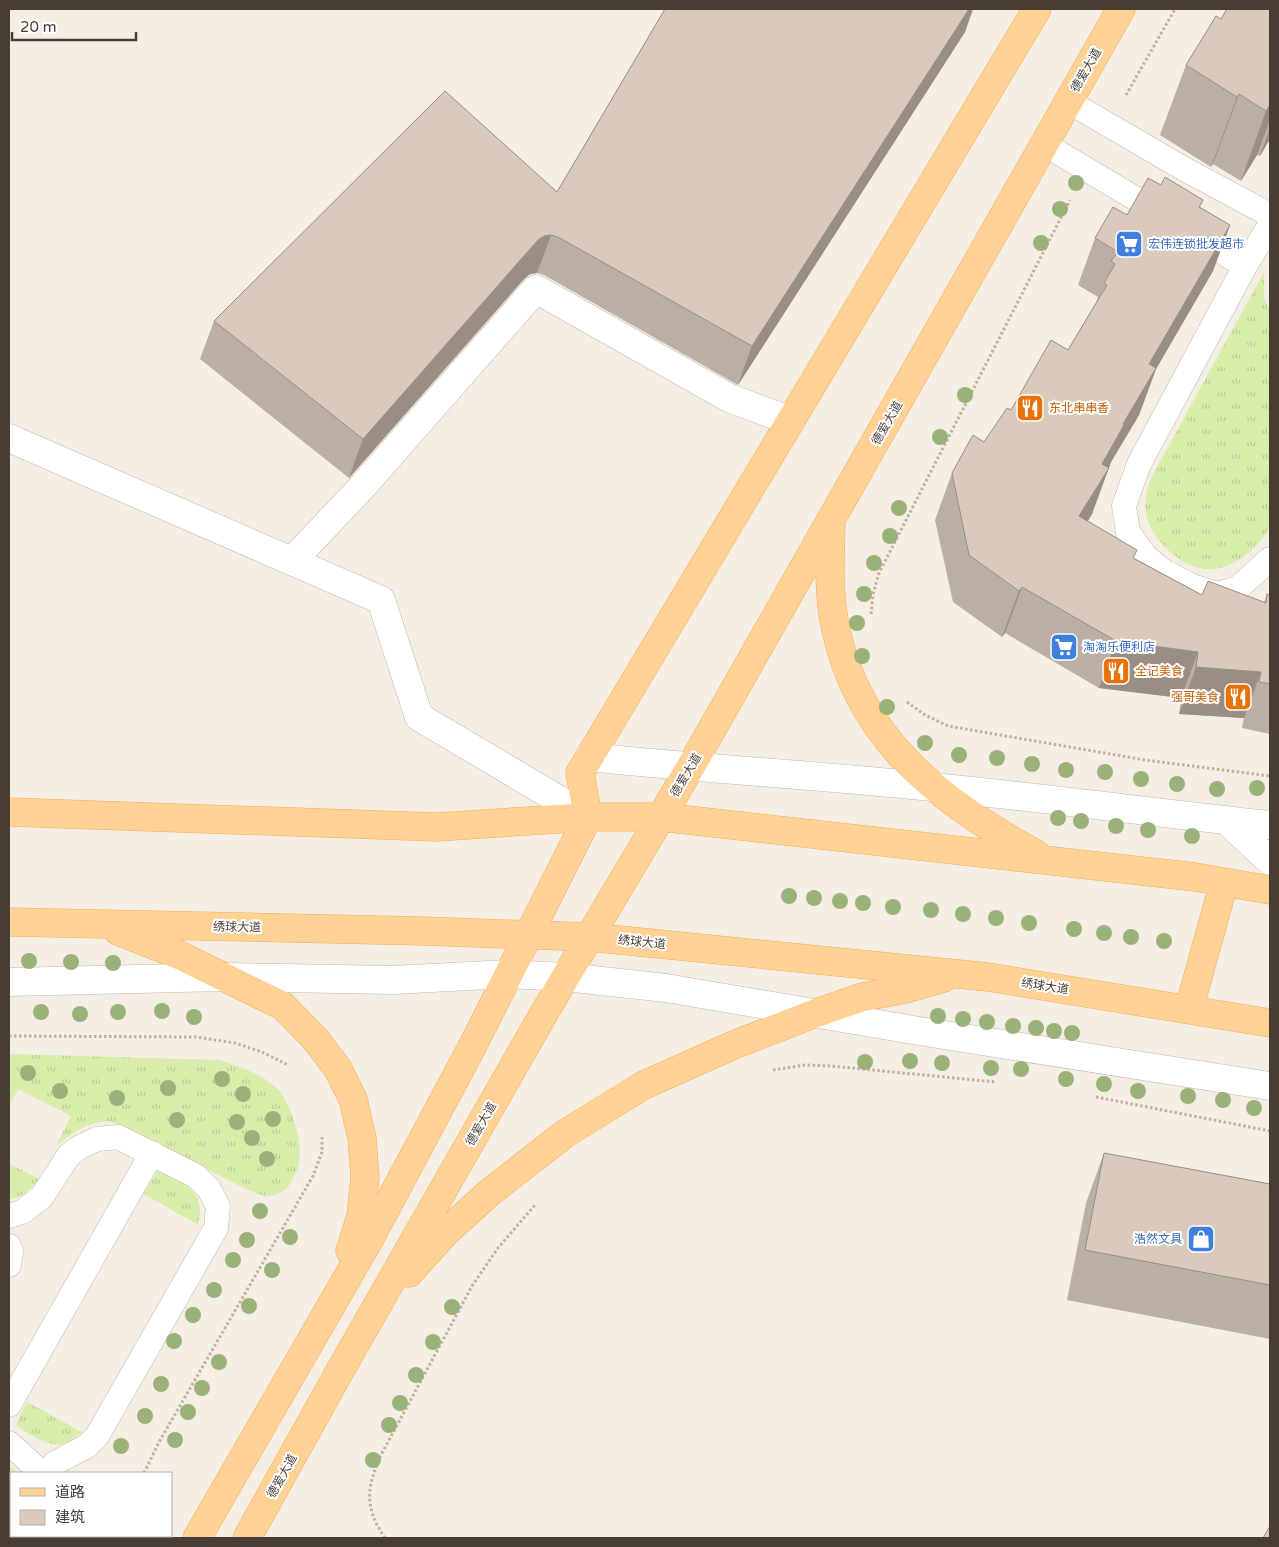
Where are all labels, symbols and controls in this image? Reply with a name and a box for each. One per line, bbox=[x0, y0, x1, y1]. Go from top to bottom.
scale bar bbox=[12, 10, 136, 42]
text: 20 m bbox=[20, 18, 57, 36]
street label: 德爱大道 bbox=[1068, 46, 1104, 94]
supermarket icon: 宏伟连锁批发超市 bbox=[1114, 229, 1144, 259]
place label: 宏伟连锁批发超市 bbox=[1148, 237, 1244, 251]
restaurant icon: 东北串串香 bbox=[1015, 393, 1045, 423]
street label: 德爱大道 bbox=[869, 399, 905, 447]
place label: 东北串串香 bbox=[1049, 401, 1109, 415]
supermarket icon: 淘淘乐便利店 bbox=[1049, 632, 1079, 662]
place label: 淘淘乐便利店 bbox=[1083, 640, 1155, 654]
restaurant icon: 全记美食 bbox=[1101, 656, 1131, 686]
place label: 全记美食 bbox=[1135, 664, 1183, 678]
restaurant icon: 强哥美食 bbox=[1223, 682, 1253, 712]
place label: 强哥美食 bbox=[1171, 690, 1219, 704]
street label: 德爱大道 bbox=[668, 751, 704, 799]
street label: 绣球大道 bbox=[213, 920, 261, 934]
street label: 绣球大道 bbox=[617, 933, 667, 951]
street label: 绣球大道 bbox=[1020, 975, 1070, 997]
street label: 德爱大道 bbox=[463, 1100, 499, 1148]
shop icon: 浩然文具 bbox=[1186, 1224, 1216, 1254]
place label: 浩然文具 bbox=[1134, 1232, 1182, 1246]
street label: 德爱大道 bbox=[264, 1452, 300, 1500]
legend bbox=[10, 1472, 172, 1537]
text: 道路 bbox=[55, 1483, 85, 1501]
text: 建筑 bbox=[55, 1508, 85, 1526]

